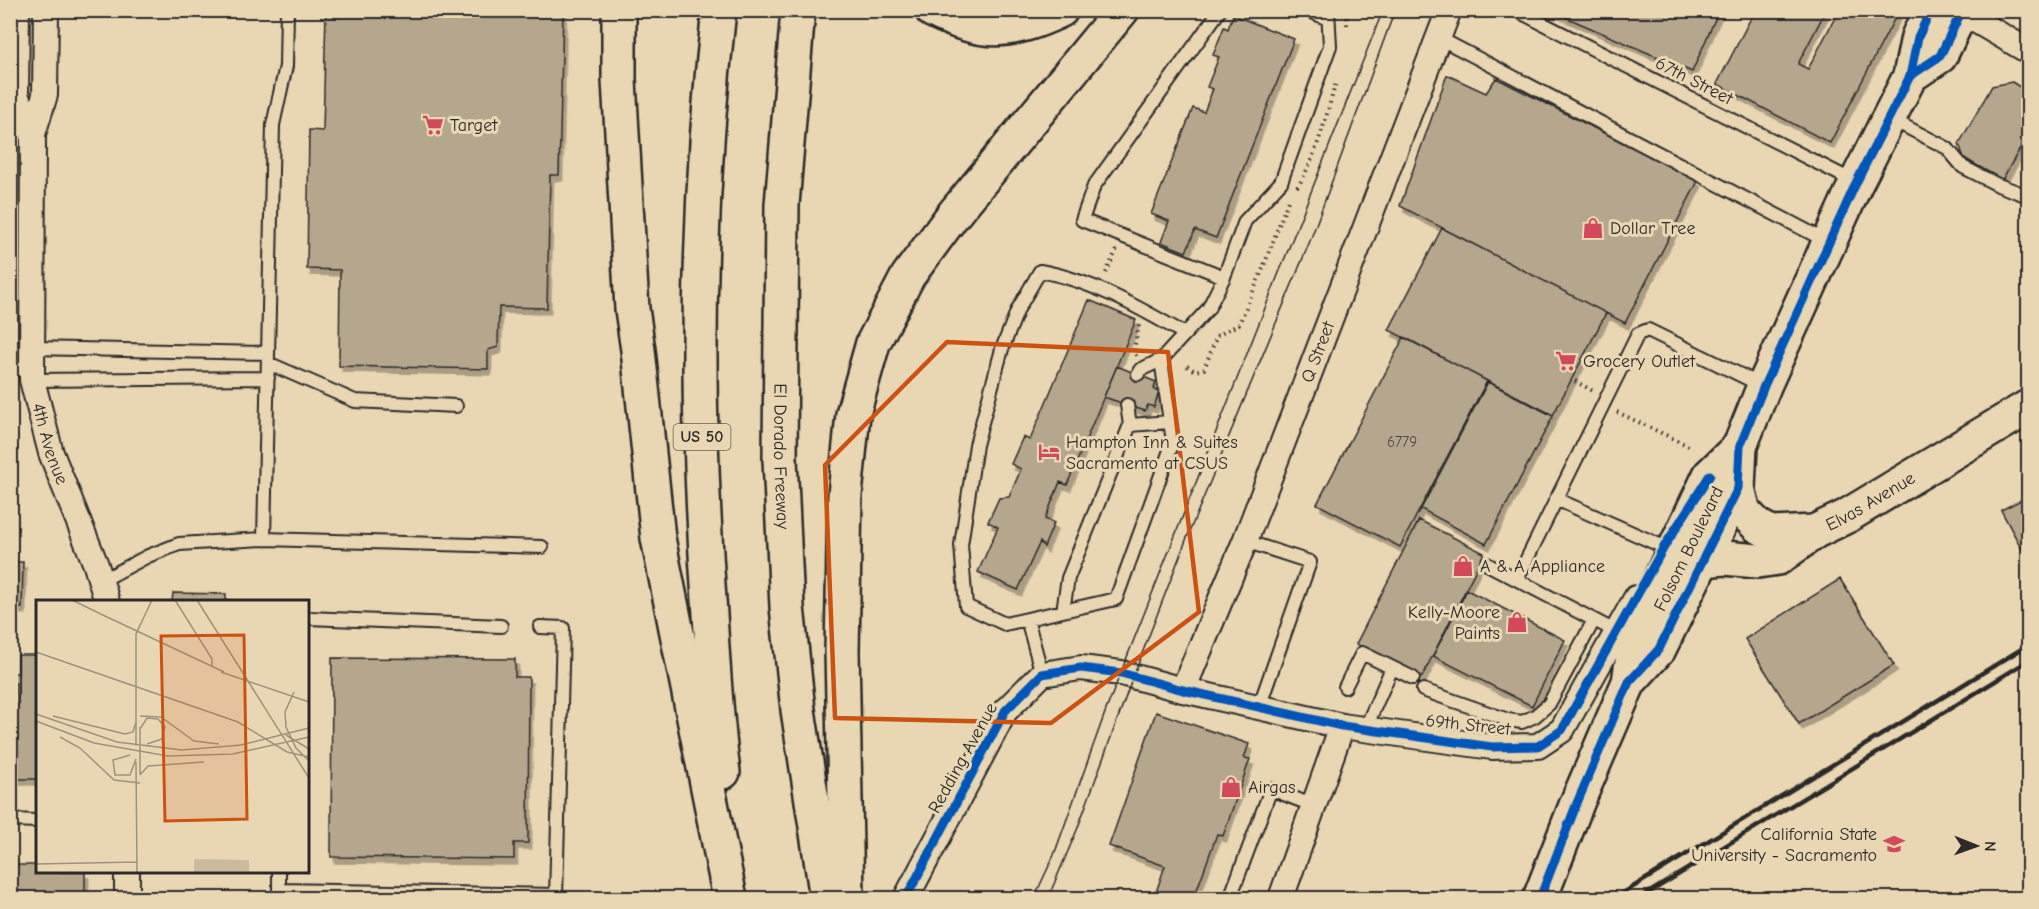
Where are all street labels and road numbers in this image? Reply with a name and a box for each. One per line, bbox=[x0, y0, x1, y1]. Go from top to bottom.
street label: 67th Street bbox=[1652, 53, 1737, 110]
street label: Q Street bbox=[1296, 317, 1339, 385]
street label: El Dorado Freeway bbox=[769, 383, 794, 531]
street label: 4th Avenue bbox=[28, 401, 73, 488]
road number: US 50 bbox=[674, 424, 730, 450]
street label: Elvas Avenue bbox=[1822, 467, 1919, 535]
street label: Folsom Boulevard bbox=[1650, 483, 1728, 615]
street label: Redding Avenue bbox=[924, 699, 1002, 817]
street label: 69th Street bbox=[1425, 710, 1512, 740]

